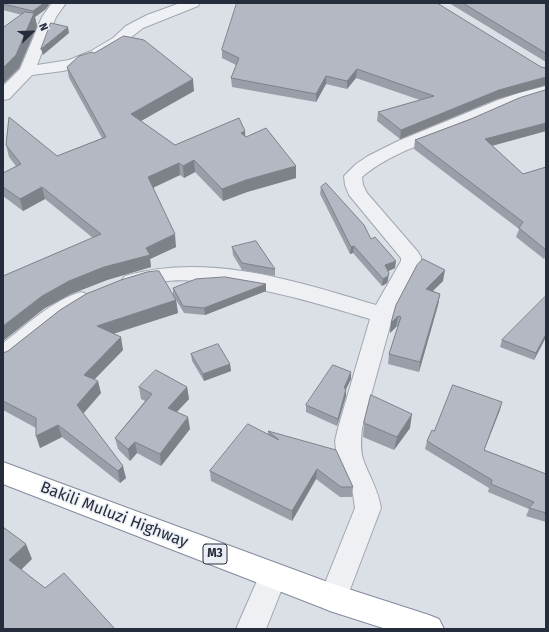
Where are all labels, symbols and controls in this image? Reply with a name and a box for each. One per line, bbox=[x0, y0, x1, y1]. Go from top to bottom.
north arrow bbox=[12, 12, 52, 52]
text: N bbox=[36, 21, 51, 33]
street label: Bakili Muluzi Highway bbox=[37, 478, 191, 552]
road number: M3 bbox=[203, 544, 227, 564]

